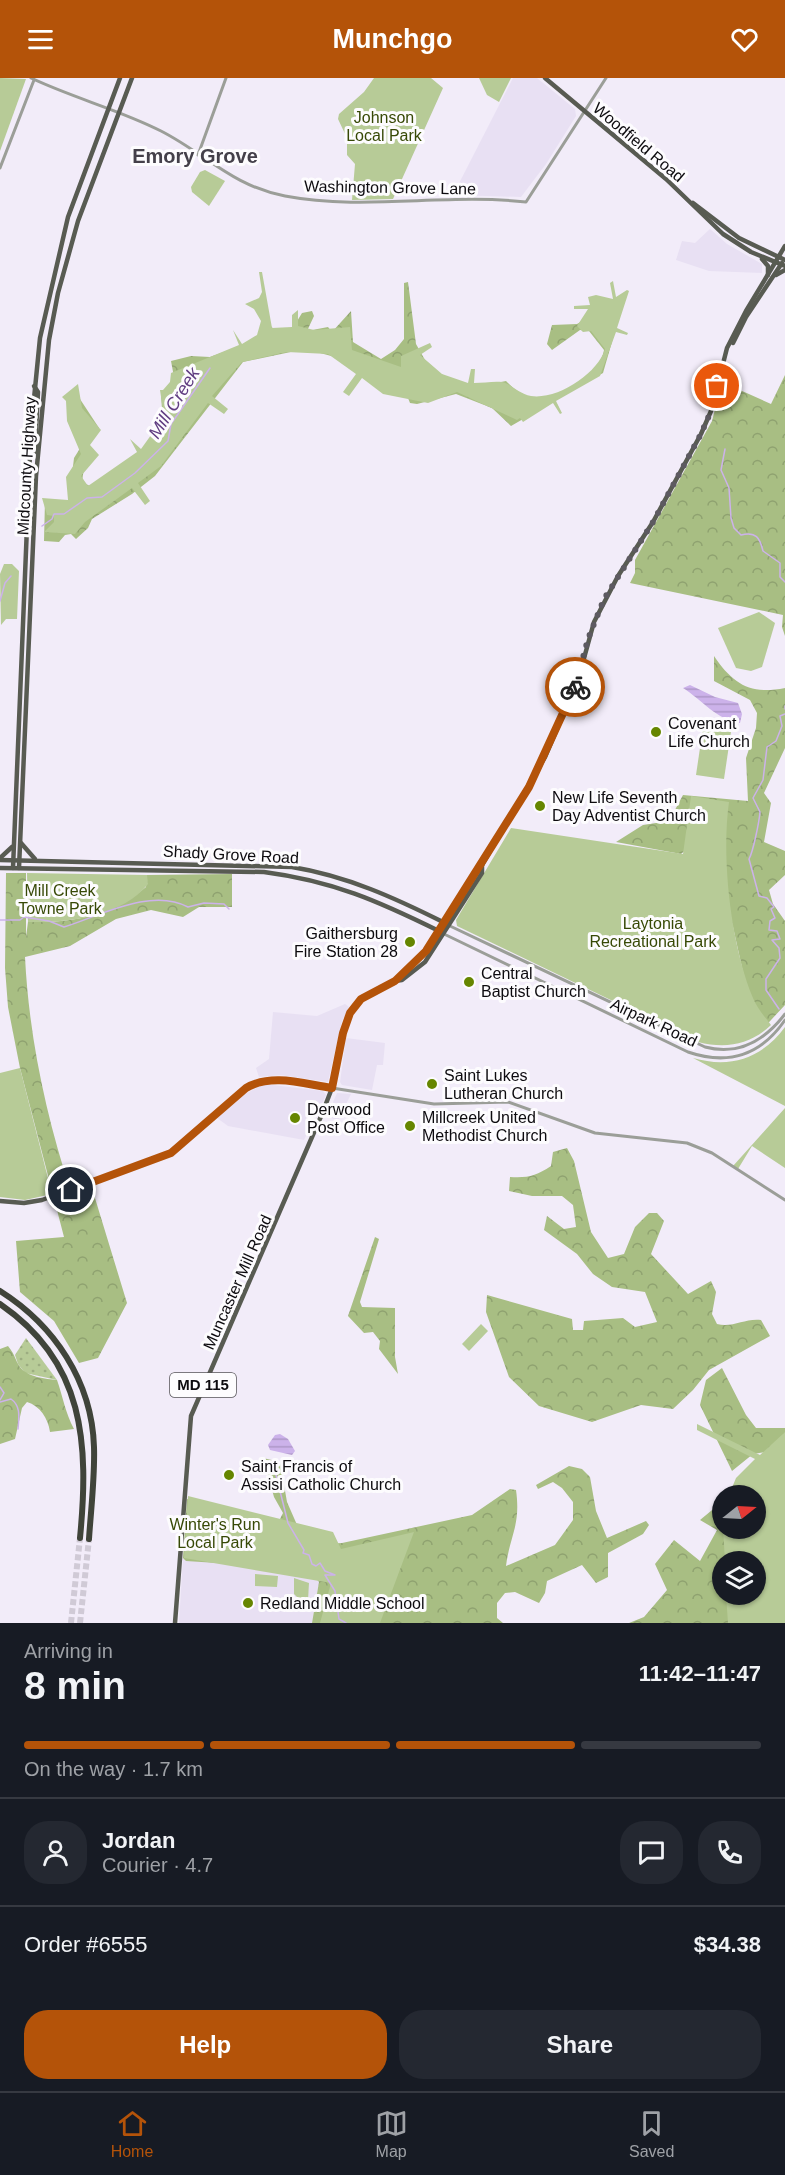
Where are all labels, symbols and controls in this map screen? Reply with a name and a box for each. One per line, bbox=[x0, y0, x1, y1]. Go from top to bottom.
icon: menu bbox=[24, 23, 57, 56]
icon: heart bbox=[728, 23, 761, 56]
text: Munchgo bbox=[333, 24, 452, 54]
street label: Woodfield Road bbox=[590, 99, 688, 185]
park label: Johnson Local Park bbox=[346, 109, 423, 144]
district label: Emory Grove bbox=[132, 145, 258, 167]
street label: Washington Grove Lane bbox=[304, 178, 476, 198]
pin bbox=[691, 360, 742, 411]
water label: Mill Creek bbox=[144, 363, 204, 442]
icon: bag bbox=[700, 369, 733, 402]
street label: Midcounty Highway bbox=[14, 396, 39, 536]
courier bbox=[545, 657, 605, 717]
icon: bike bbox=[559, 671, 592, 704]
place label: Covenant Life Church bbox=[668, 715, 750, 750]
marker: Covenant Life Church bbox=[649, 725, 663, 739]
place label: New Life Seventh Day Adventist Church bbox=[552, 789, 706, 824]
marker: New Life Seventh Day Adventist Church bbox=[533, 799, 547, 813]
street label: Shady Grove Road bbox=[163, 842, 299, 867]
park label: Mill Creek Towne Park bbox=[18, 882, 103, 917]
park label: Laytonia Recreational Park bbox=[589, 915, 718, 950]
place label: Gaithersburg Fire Station 28 bbox=[294, 925, 398, 960]
marker: Gaithersburg Fire Station 28 bbox=[403, 935, 417, 949]
place label: Central Baptist Church bbox=[481, 965, 586, 1000]
marker: Central Baptist Church bbox=[462, 975, 476, 989]
street label: Airpark Road bbox=[608, 995, 700, 1050]
place label: Saint Lukes Lutheran Church bbox=[444, 1067, 563, 1102]
marker: Saint Lukes Lutheran Church bbox=[425, 1077, 439, 1091]
place label: Derwood Post Office bbox=[307, 1101, 385, 1136]
place label: Millcreek United Methodist Church bbox=[422, 1109, 547, 1144]
marker: Derwood Post Office bbox=[288, 1111, 302, 1125]
marker: Millcreek United Methodist Church bbox=[403, 1119, 417, 1133]
pin bbox=[45, 1164, 96, 1215]
icon: home bbox=[54, 1173, 87, 1206]
street label: Muncaster Mill Road bbox=[200, 1212, 275, 1352]
road number: MD 115 bbox=[170, 1373, 236, 1397]
place label: Saint Francis of Assisi Catholic Church bbox=[241, 1458, 401, 1493]
marker: Saint Francis of Assisi Catholic Church bbox=[222, 1468, 236, 1482]
north arrow bbox=[712, 1485, 766, 1539]
map controls bbox=[712, 1485, 766, 1605]
park label: Winter's Run Local Park bbox=[169, 1516, 261, 1551]
button: layers bbox=[712, 1551, 766, 1605]
place label: Redland Middle School bbox=[260, 1595, 425, 1612]
marker: Redland Middle School bbox=[241, 1596, 255, 1610]
text: Arriving in bbox=[24, 1640, 113, 1662]
text: 11:42–11:47 bbox=[639, 1661, 761, 1686]
text: 8 min bbox=[24, 1664, 126, 1707]
text: On the way · 1.7 km bbox=[24, 1758, 203, 1780]
button: person bbox=[24, 1821, 87, 1884]
button: chat bbox=[620, 1821, 683, 1884]
button: phone bbox=[698, 1821, 761, 1884]
text: Jordan bbox=[102, 1828, 175, 1853]
text: Courier · 4.7 bbox=[102, 1854, 213, 1876]
text: Order #6555 bbox=[24, 1932, 148, 1957]
text: $34.38 bbox=[694, 1932, 761, 1957]
button: Help bbox=[24, 2010, 387, 2079]
button: Share bbox=[399, 2010, 761, 2079]
tab: Home bbox=[111, 2107, 153, 2161]
tab: Map bbox=[375, 2107, 408, 2161]
tab: Saved bbox=[629, 2107, 674, 2161]

